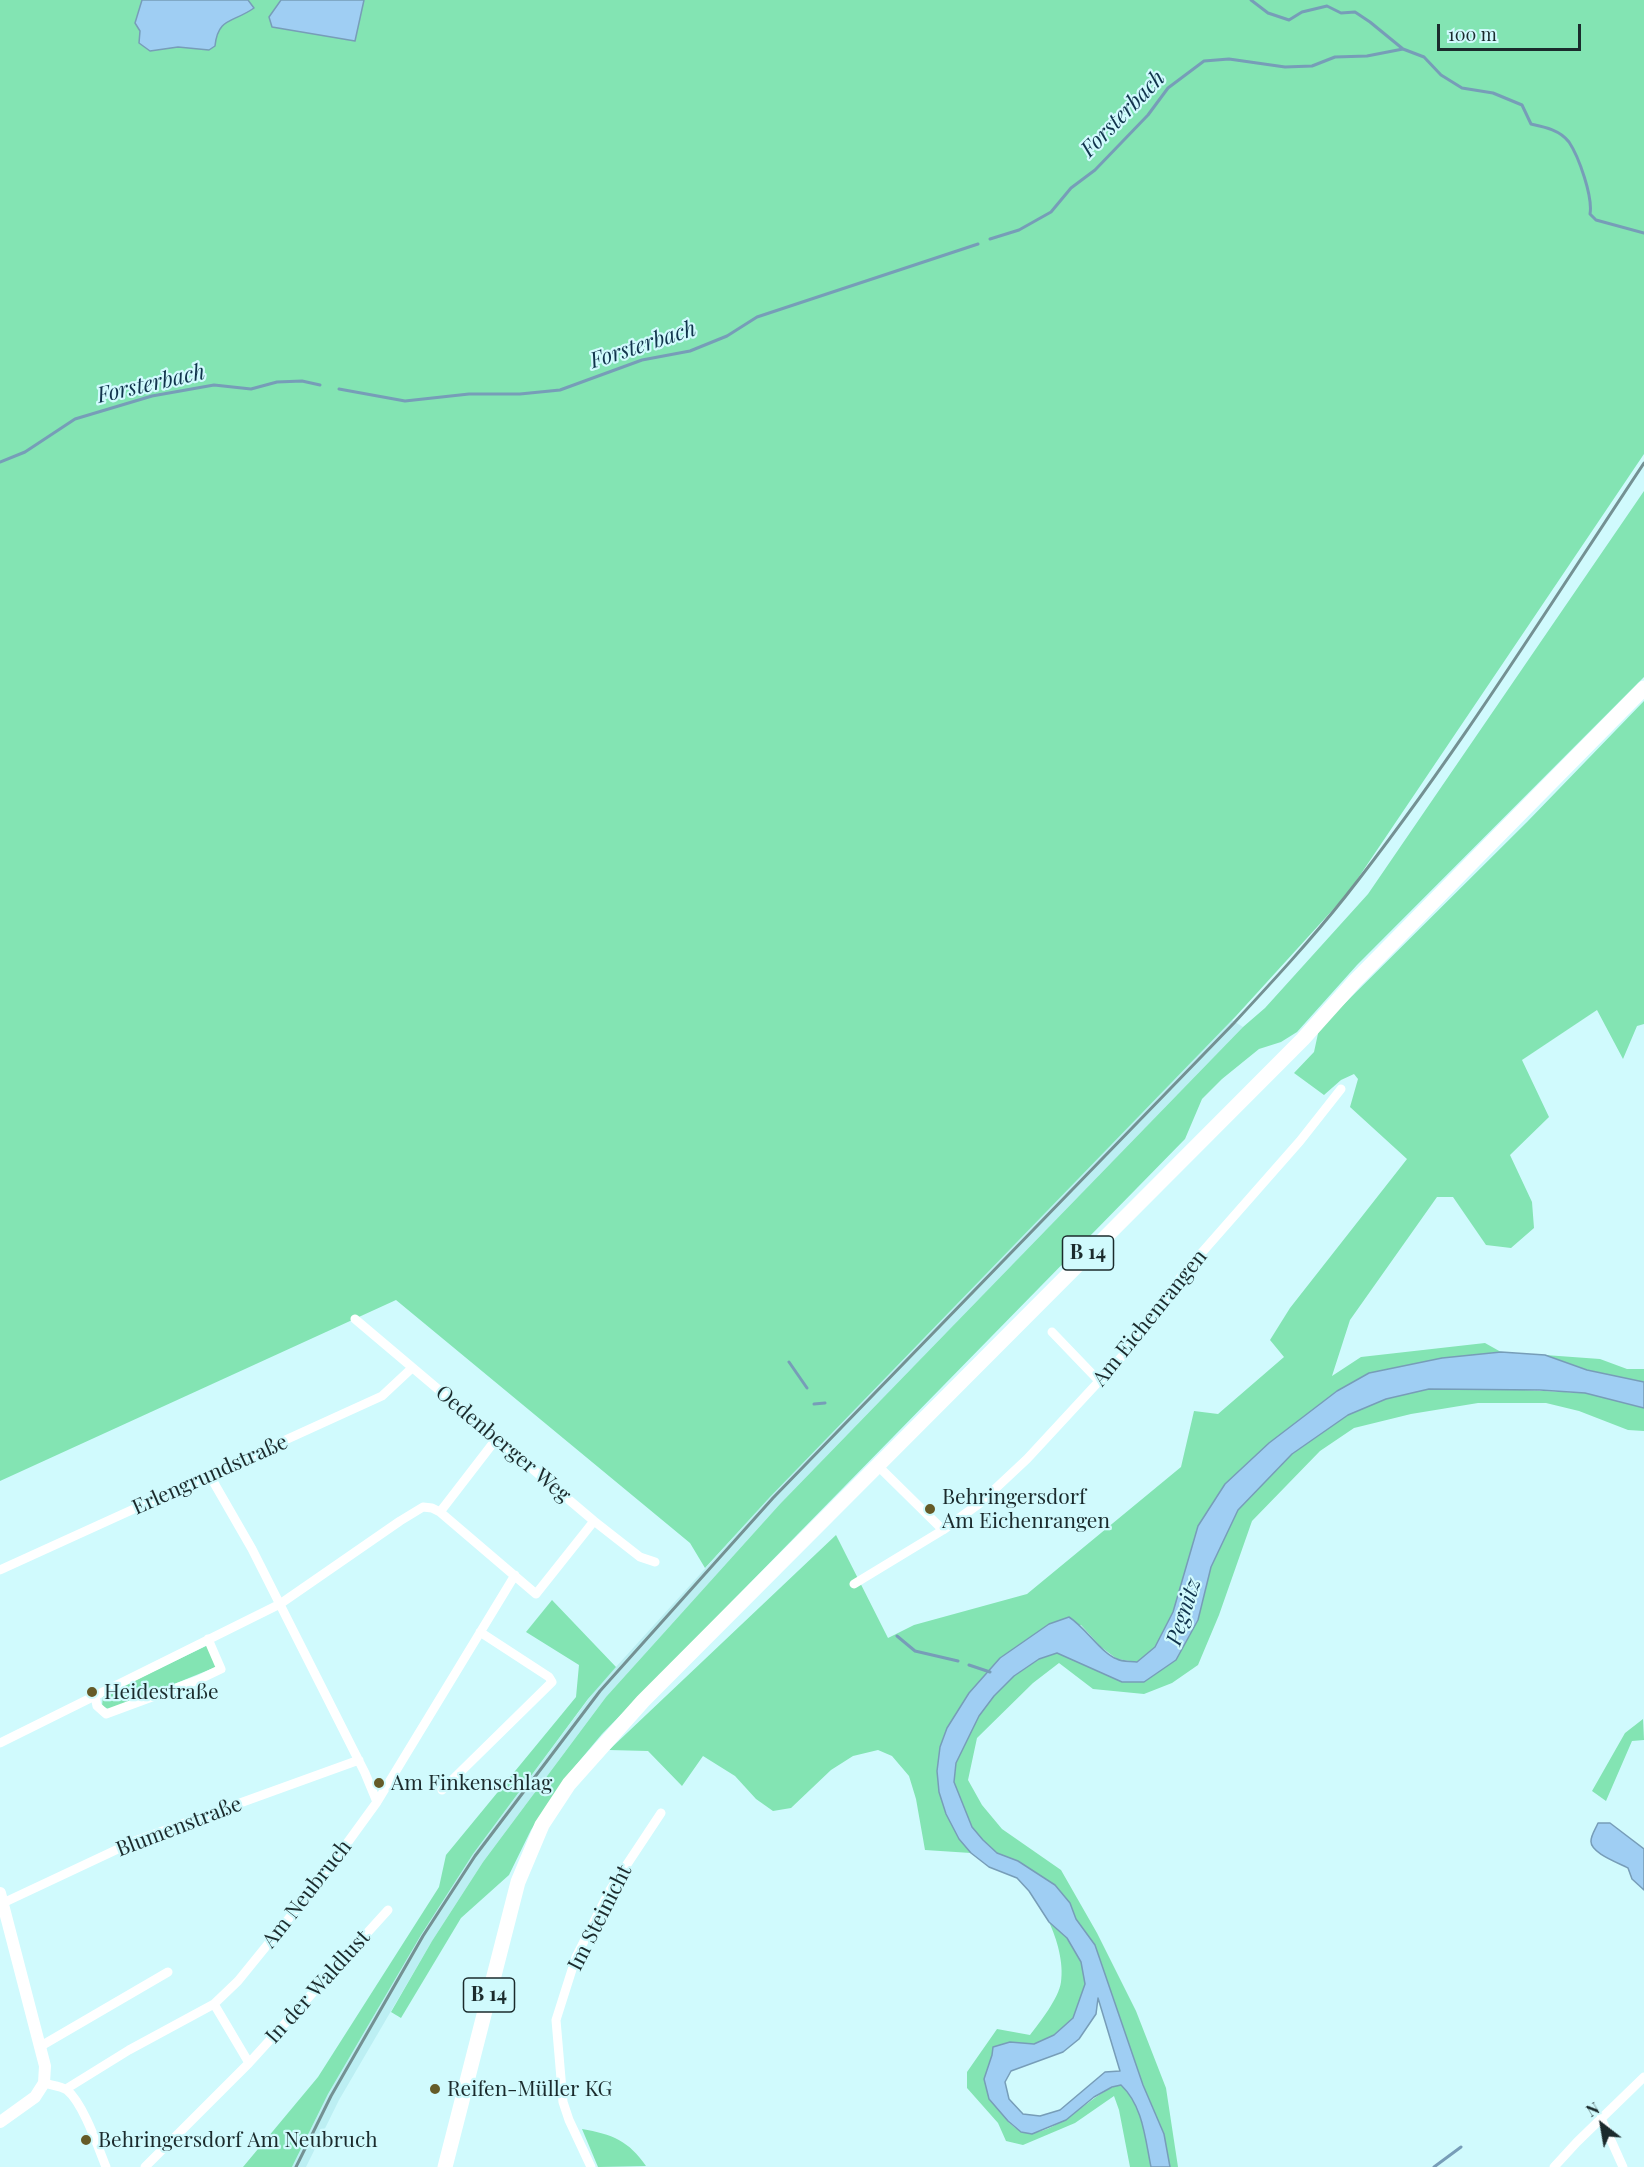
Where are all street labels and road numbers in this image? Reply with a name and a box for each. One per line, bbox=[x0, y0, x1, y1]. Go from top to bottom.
road number: B 14 bbox=[1062, 1236, 1114, 1270]
street label: Am Eichenrangen bbox=[1087, 1245, 1213, 1391]
street label: Oedenberger Weg bbox=[430, 1380, 576, 1508]
street label: Erlengrundstraße bbox=[128, 1429, 292, 1521]
street label: Blumenstraße bbox=[113, 1792, 245, 1862]
street label: Am Neubruch bbox=[257, 1835, 357, 1953]
street label: Im Steinicht bbox=[563, 1861, 637, 1975]
street label: In der Waldlust bbox=[261, 1925, 375, 2049]
road number: B 14 bbox=[464, 1978, 514, 2012]

